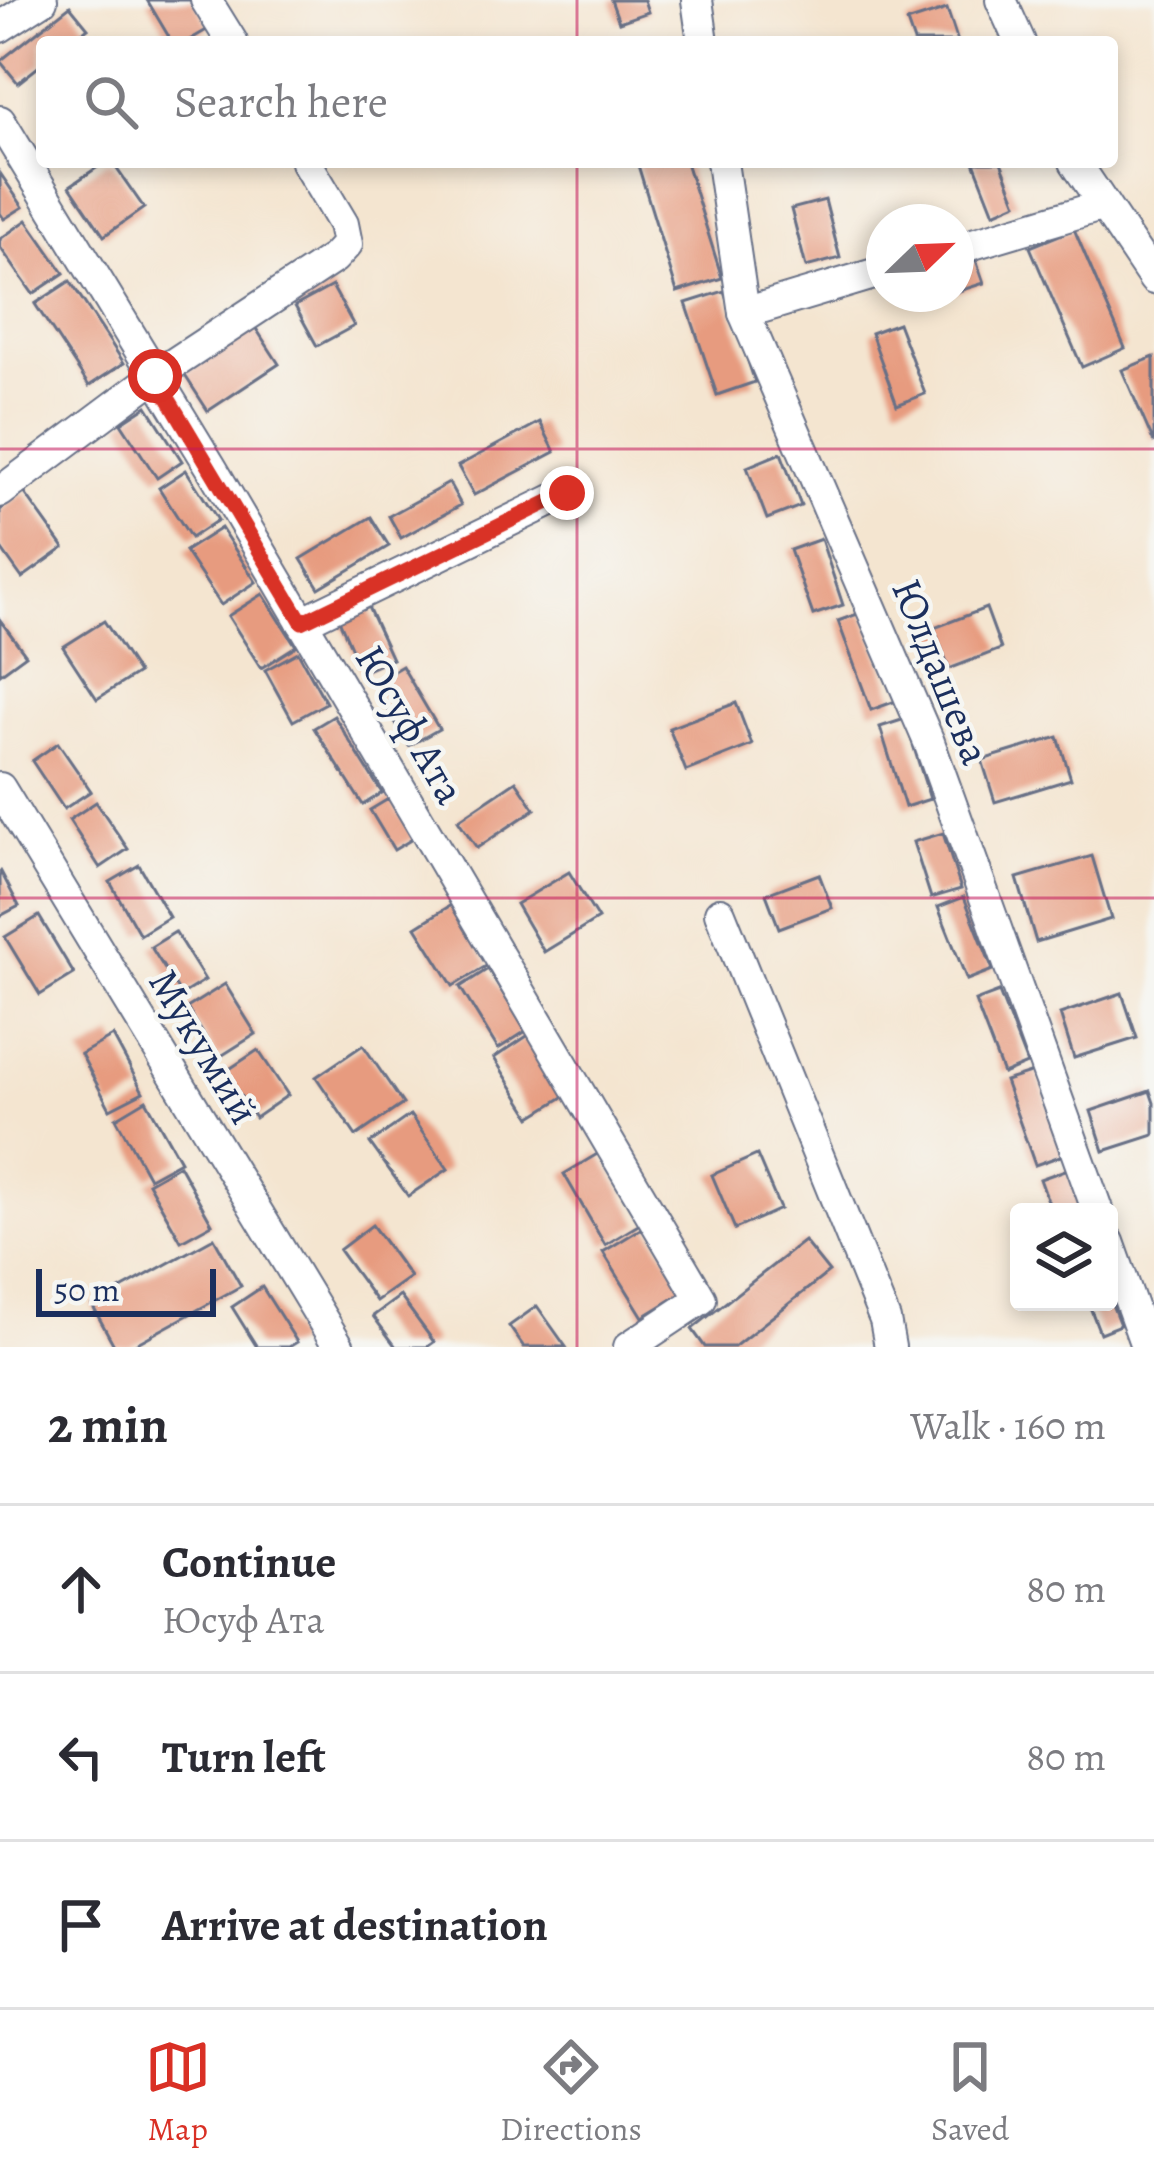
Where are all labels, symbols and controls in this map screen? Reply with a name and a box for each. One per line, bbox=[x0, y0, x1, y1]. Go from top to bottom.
search box bbox=[36, 36, 1118, 168]
icon: search bbox=[78, 69, 144, 135]
text: Search here bbox=[174, 71, 388, 133]
north arrow bbox=[866, 204, 974, 312]
route start bbox=[128, 349, 182, 403]
route end bbox=[540, 466, 594, 520]
street label: Юлдашева bbox=[878, 570, 1005, 773]
street label: Юсуф Ата bbox=[342, 634, 479, 815]
street label: Мукумий bbox=[136, 958, 273, 1135]
map controls bbox=[1010, 1203, 1118, 1311]
button: layers bbox=[1010, 1203, 1118, 1311]
scale bar bbox=[36, 1263, 216, 1316]
text: 50 m bbox=[54, 1267, 120, 1312]
text: 2 min bbox=[48, 1390, 168, 1460]
text: Walk · 160 m bbox=[910, 1399, 1106, 1452]
text: Continue bbox=[162, 1531, 336, 1593]
icon: ahead bbox=[48, 1556, 114, 1622]
text: 80 m bbox=[1026, 1562, 1106, 1615]
text: Юсуф Ата bbox=[162, 1593, 324, 1646]
icon: left bbox=[48, 1724, 114, 1790]
text: Turn left bbox=[162, 1726, 326, 1788]
text: 80 m bbox=[1026, 1730, 1106, 1783]
icon: arrive bbox=[48, 1892, 114, 1958]
text: Arrive at destination bbox=[162, 1894, 548, 1956]
tab: Map bbox=[145, 2034, 211, 2151]
tab: Directions bbox=[500, 2034, 642, 2151]
tab: Saved bbox=[931, 2034, 1009, 2151]

